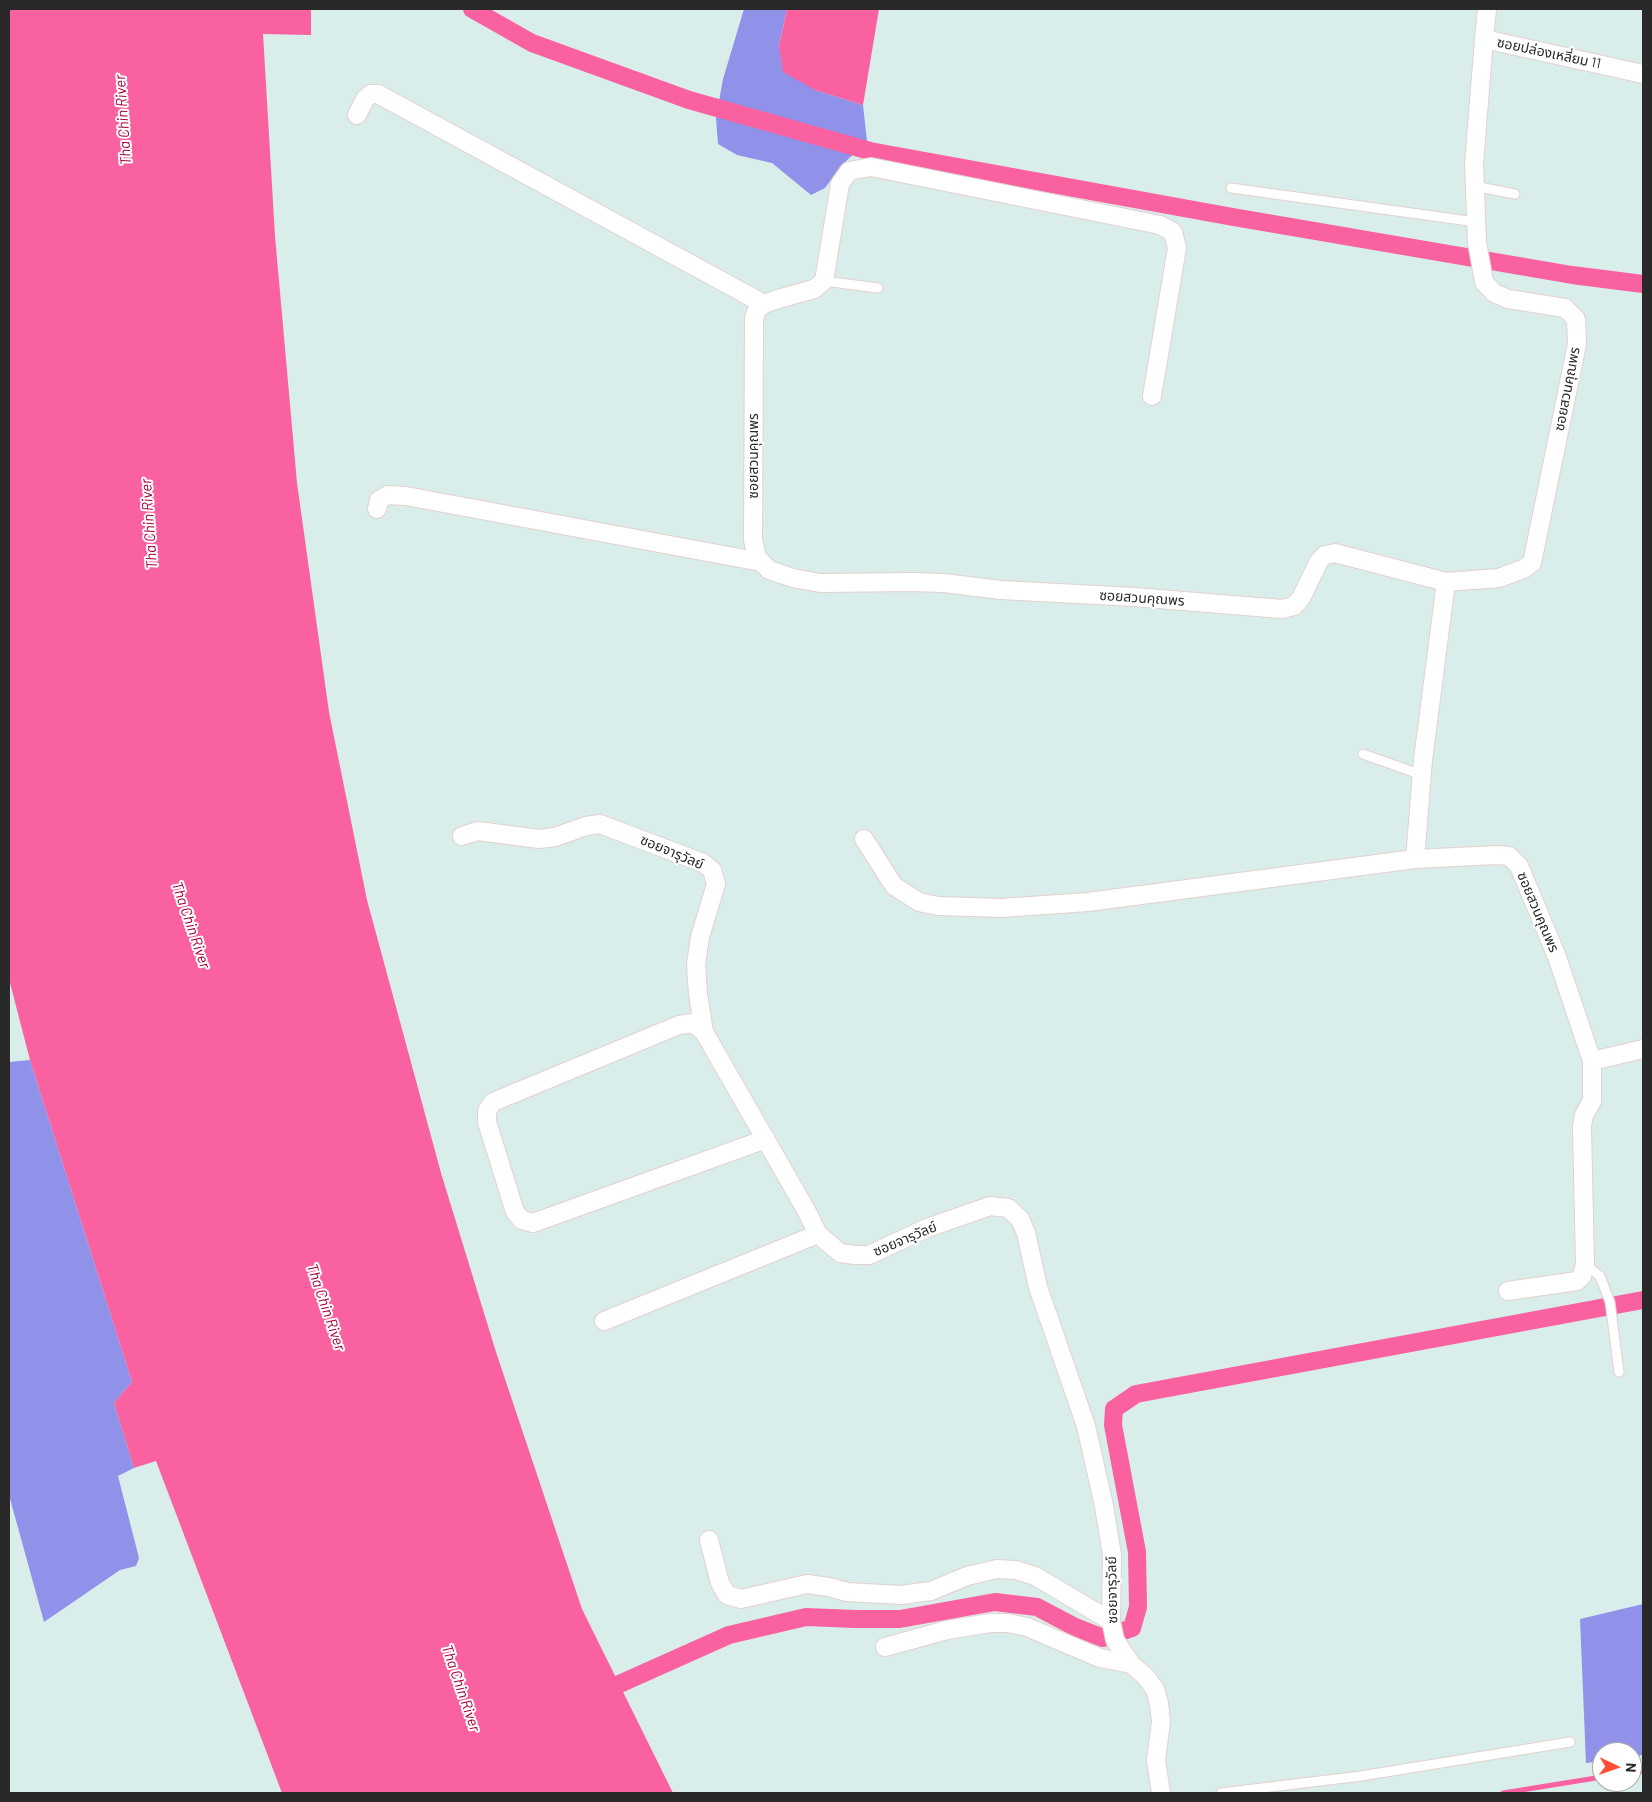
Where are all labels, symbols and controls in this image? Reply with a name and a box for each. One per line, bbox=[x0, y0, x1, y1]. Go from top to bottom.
street label: ซอยปล่องเหลี่ยม 11 bbox=[1495, 34, 1603, 72]
water label: Tha Chin River bbox=[111, 74, 135, 166]
street label: ซอยสวนคุณพร bbox=[1551, 345, 1583, 433]
street label: ซอยสวนคุณพร bbox=[745, 413, 761, 499]
water label: Tha Chin River bbox=[137, 478, 161, 570]
street label: ซอยสวนคุณพร bbox=[1099, 587, 1185, 609]
street label: ซอยจารุวัลย์ bbox=[638, 831, 706, 873]
street label: ซอยสวนคุณพร bbox=[1514, 869, 1562, 955]
water label: Tha Chin River bbox=[168, 879, 214, 971]
street label: ซอยจารุวัลย์ bbox=[871, 1218, 939, 1260]
water label: Tha Chin River bbox=[303, 1261, 349, 1353]
street label: ซอยจารุวัลย์ bbox=[1103, 1556, 1121, 1624]
water label: Tha Chin River bbox=[438, 1642, 484, 1734]
north arrow bbox=[1592, 1742, 1642, 1792]
text: N bbox=[1623, 1763, 1640, 1773]

